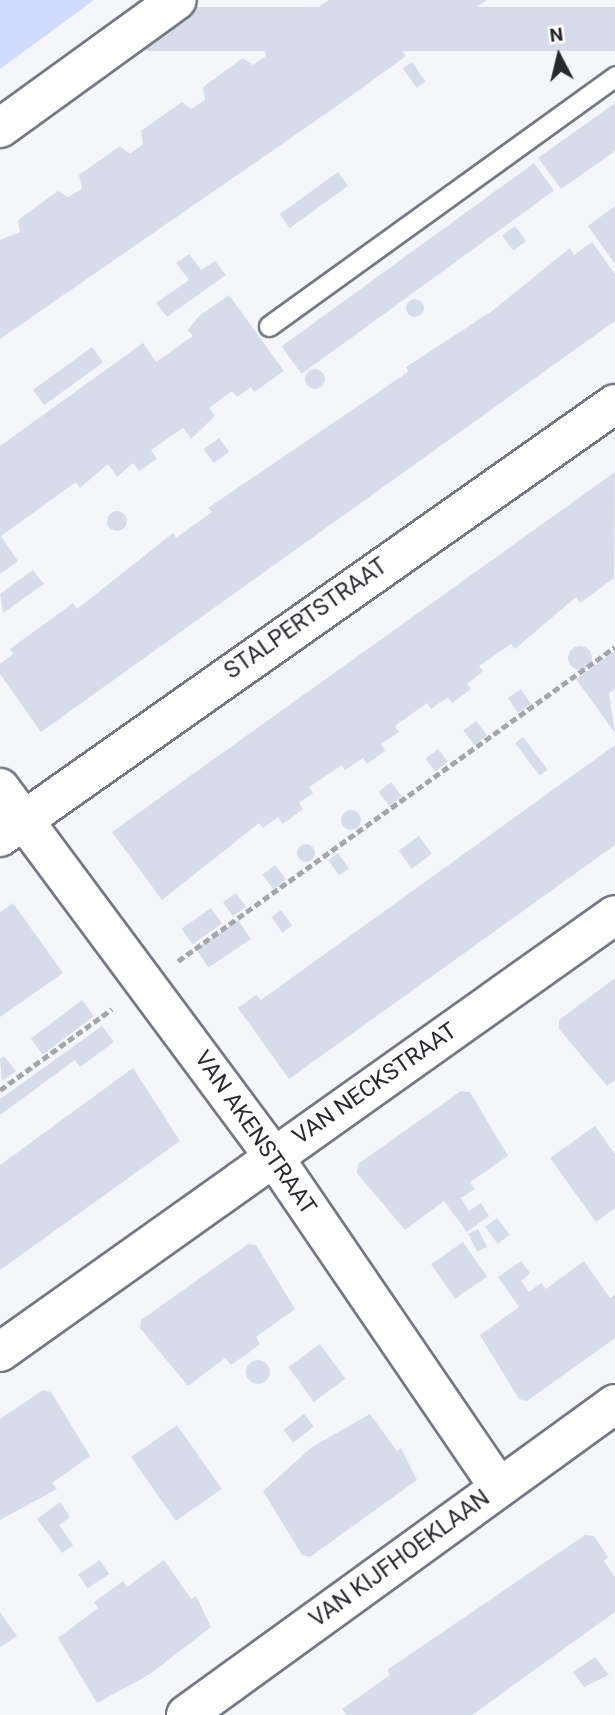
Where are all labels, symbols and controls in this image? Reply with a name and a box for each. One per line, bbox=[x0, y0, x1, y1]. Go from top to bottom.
north arrow bbox=[524, 21, 594, 91]
text: N bbox=[548, 22, 564, 47]
street label: STALPERTSTRAAT bbox=[219, 553, 393, 685]
street label: VAN NECKSTRAAT bbox=[288, 1017, 462, 1151]
street label: VAN AKENSTRAAT bbox=[188, 1046, 322, 1220]
street label: VAN KIJFHOEKLAAN bbox=[305, 1484, 495, 1634]

